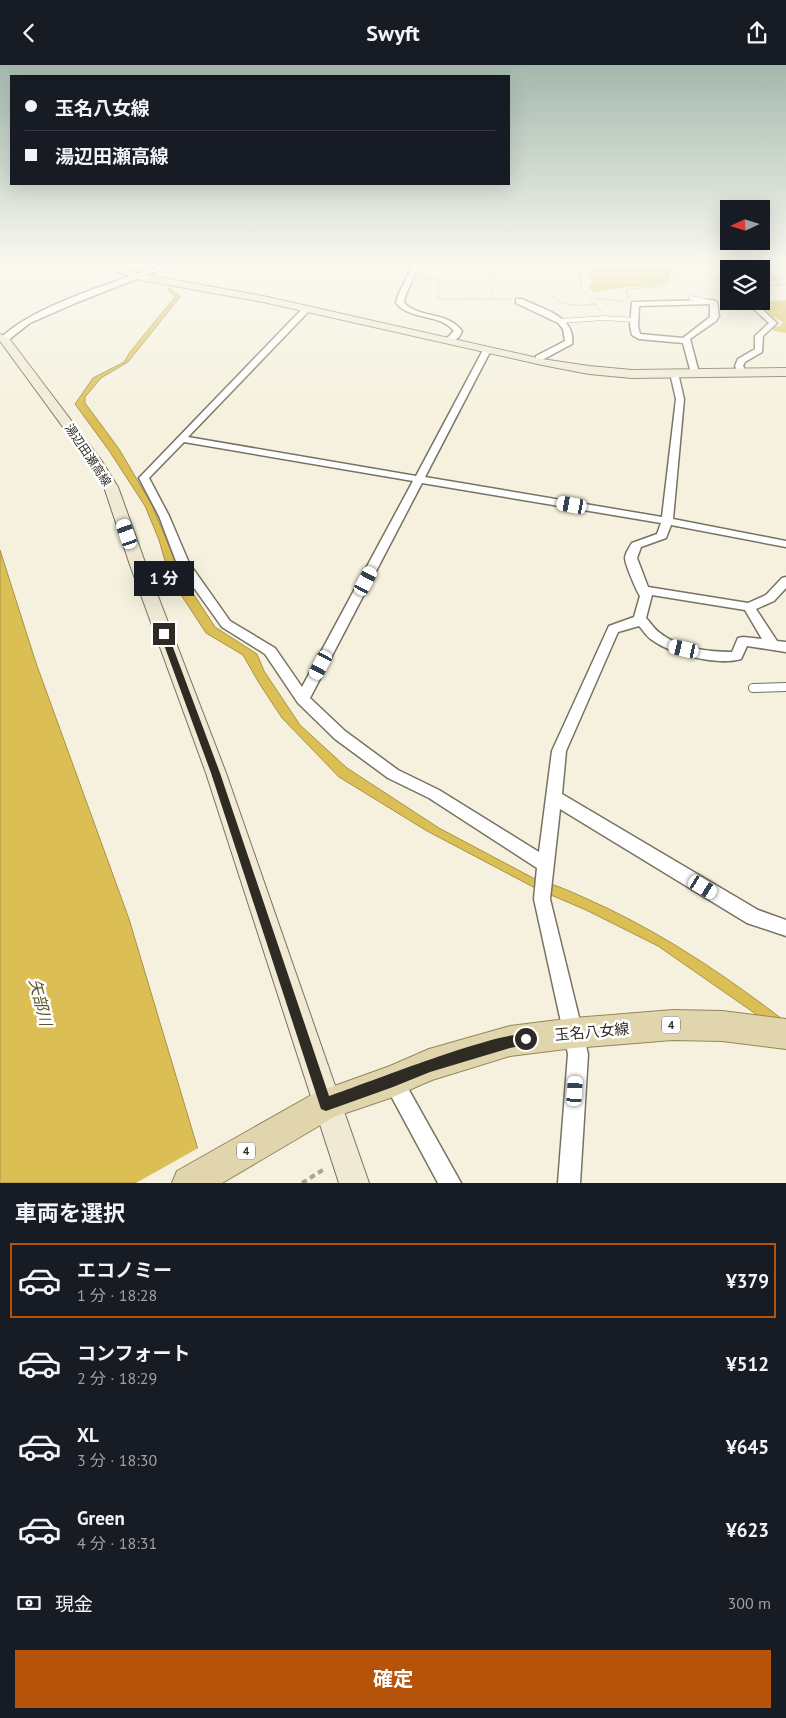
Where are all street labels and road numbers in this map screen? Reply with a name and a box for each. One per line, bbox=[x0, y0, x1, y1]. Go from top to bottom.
street label: 湯辺田瀬高線 bbox=[62, 421, 115, 489]
road number: 4 bbox=[662, 1017, 680, 1033]
street label: 玉名八女線 bbox=[554, 1019, 630, 1044]
road number: 4 bbox=[237, 1143, 255, 1159]

